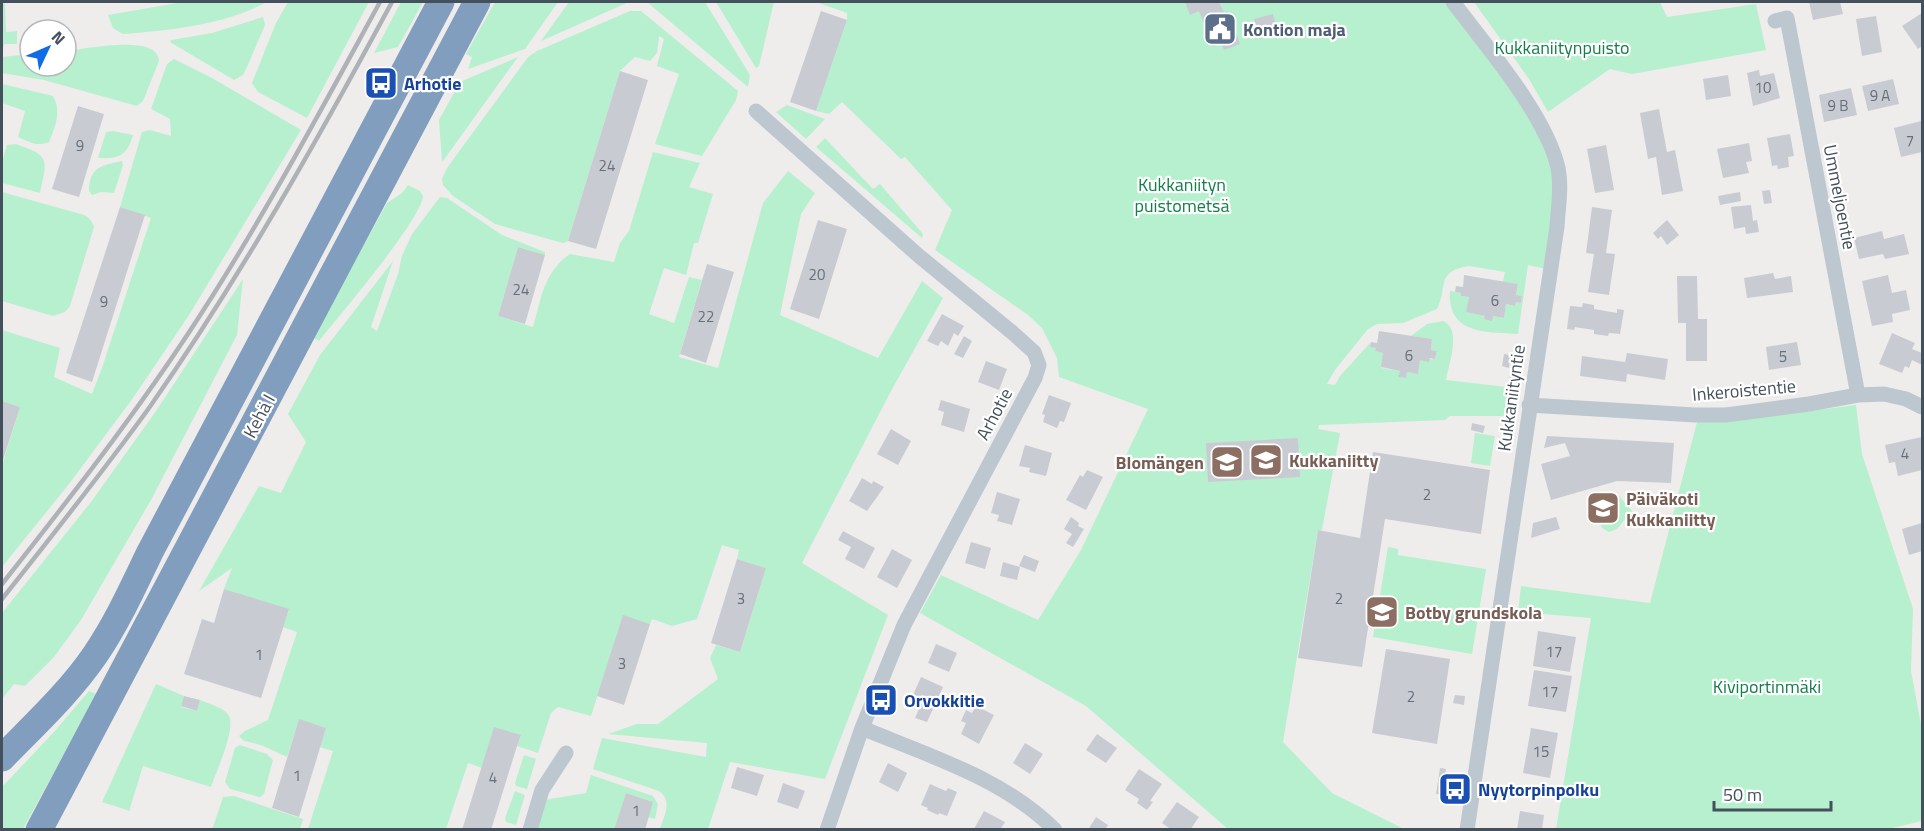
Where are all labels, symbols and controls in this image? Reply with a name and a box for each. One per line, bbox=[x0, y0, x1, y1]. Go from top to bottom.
public building icon: Kontion maja bbox=[1202, 11, 1238, 47]
place label: Kontion maja bbox=[1243, 16, 1346, 43]
north arrow bbox=[18, 18, 78, 78]
text: N bbox=[46, 25, 71, 50]
park label: Kukkaniitynpuisto bbox=[1494, 34, 1630, 61]
bus stop icon: Arhotie bbox=[363, 65, 399, 101]
place label: Arhotie bbox=[404, 70, 461, 97]
house number: 10 bbox=[1755, 76, 1771, 99]
house number: 9 A bbox=[1870, 84, 1890, 107]
house number: 9 B bbox=[1828, 94, 1848, 117]
house number: 7 bbox=[1906, 129, 1914, 152]
house number: 9 bbox=[76, 134, 84, 157]
street label: Ummeljoentie bbox=[1817, 142, 1863, 252]
house number: 24 bbox=[599, 154, 615, 177]
park label: Kukkaniityn puistometsä bbox=[1135, 171, 1229, 219]
house number: 20 bbox=[809, 263, 825, 286]
house number: 24 bbox=[513, 278, 529, 301]
house number: 6 bbox=[1491, 289, 1499, 312]
house number: 9 bbox=[100, 290, 108, 313]
house number: 22 bbox=[698, 305, 714, 328]
street label: Kukkaniityntie bbox=[1490, 343, 1532, 453]
house number: 6 bbox=[1405, 344, 1413, 367]
house number: 5 bbox=[1779, 345, 1787, 368]
street label: Inkeroistentie bbox=[1691, 372, 1797, 408]
street label: Arhotie bbox=[969, 383, 1019, 445]
street label: Kehä I bbox=[236, 389, 282, 443]
school or university icon: Kukkaniitty bbox=[1248, 442, 1284, 478]
house number: 4 bbox=[1901, 442, 1909, 465]
school or university icon: Blomängen bbox=[1209, 444, 1245, 480]
place label: Kukkaniitty bbox=[1289, 447, 1378, 474]
place label: Blomängen bbox=[1116, 449, 1204, 476]
house number: 2 bbox=[1423, 483, 1431, 506]
place label: Päiväkoti Kukkaniitty bbox=[1626, 485, 1715, 533]
school or university icon: Päiväkoti Kukkaniitty bbox=[1585, 490, 1621, 526]
house number: 3 bbox=[737, 587, 745, 610]
house number: 2 bbox=[1335, 587, 1343, 610]
school or university icon: Botby grundskola bbox=[1364, 594, 1400, 630]
place label: Botby grundskola bbox=[1405, 599, 1542, 626]
house number: 17 bbox=[1546, 640, 1562, 663]
house number: 1 bbox=[255, 643, 263, 666]
house number: 3 bbox=[618, 652, 626, 675]
park label: Kiviportinmäki bbox=[1713, 673, 1821, 700]
house number: 17 bbox=[1542, 680, 1558, 703]
bus stop icon: Orvokkitie bbox=[863, 682, 899, 718]
house number: 2 bbox=[1407, 685, 1415, 708]
place label: Orvokkitie bbox=[904, 687, 984, 714]
house number: 15 bbox=[1533, 740, 1549, 763]
house number: 1 bbox=[293, 764, 301, 787]
house number: 4 bbox=[489, 766, 497, 789]
bus stop icon: Nyytorpinpolku bbox=[1437, 771, 1473, 807]
scale bar bbox=[1714, 774, 1831, 812]
place label: Nyytorpinpolku bbox=[1478, 776, 1599, 803]
text: 50 m bbox=[1723, 781, 1762, 808]
house number: 1 bbox=[632, 799, 640, 822]

